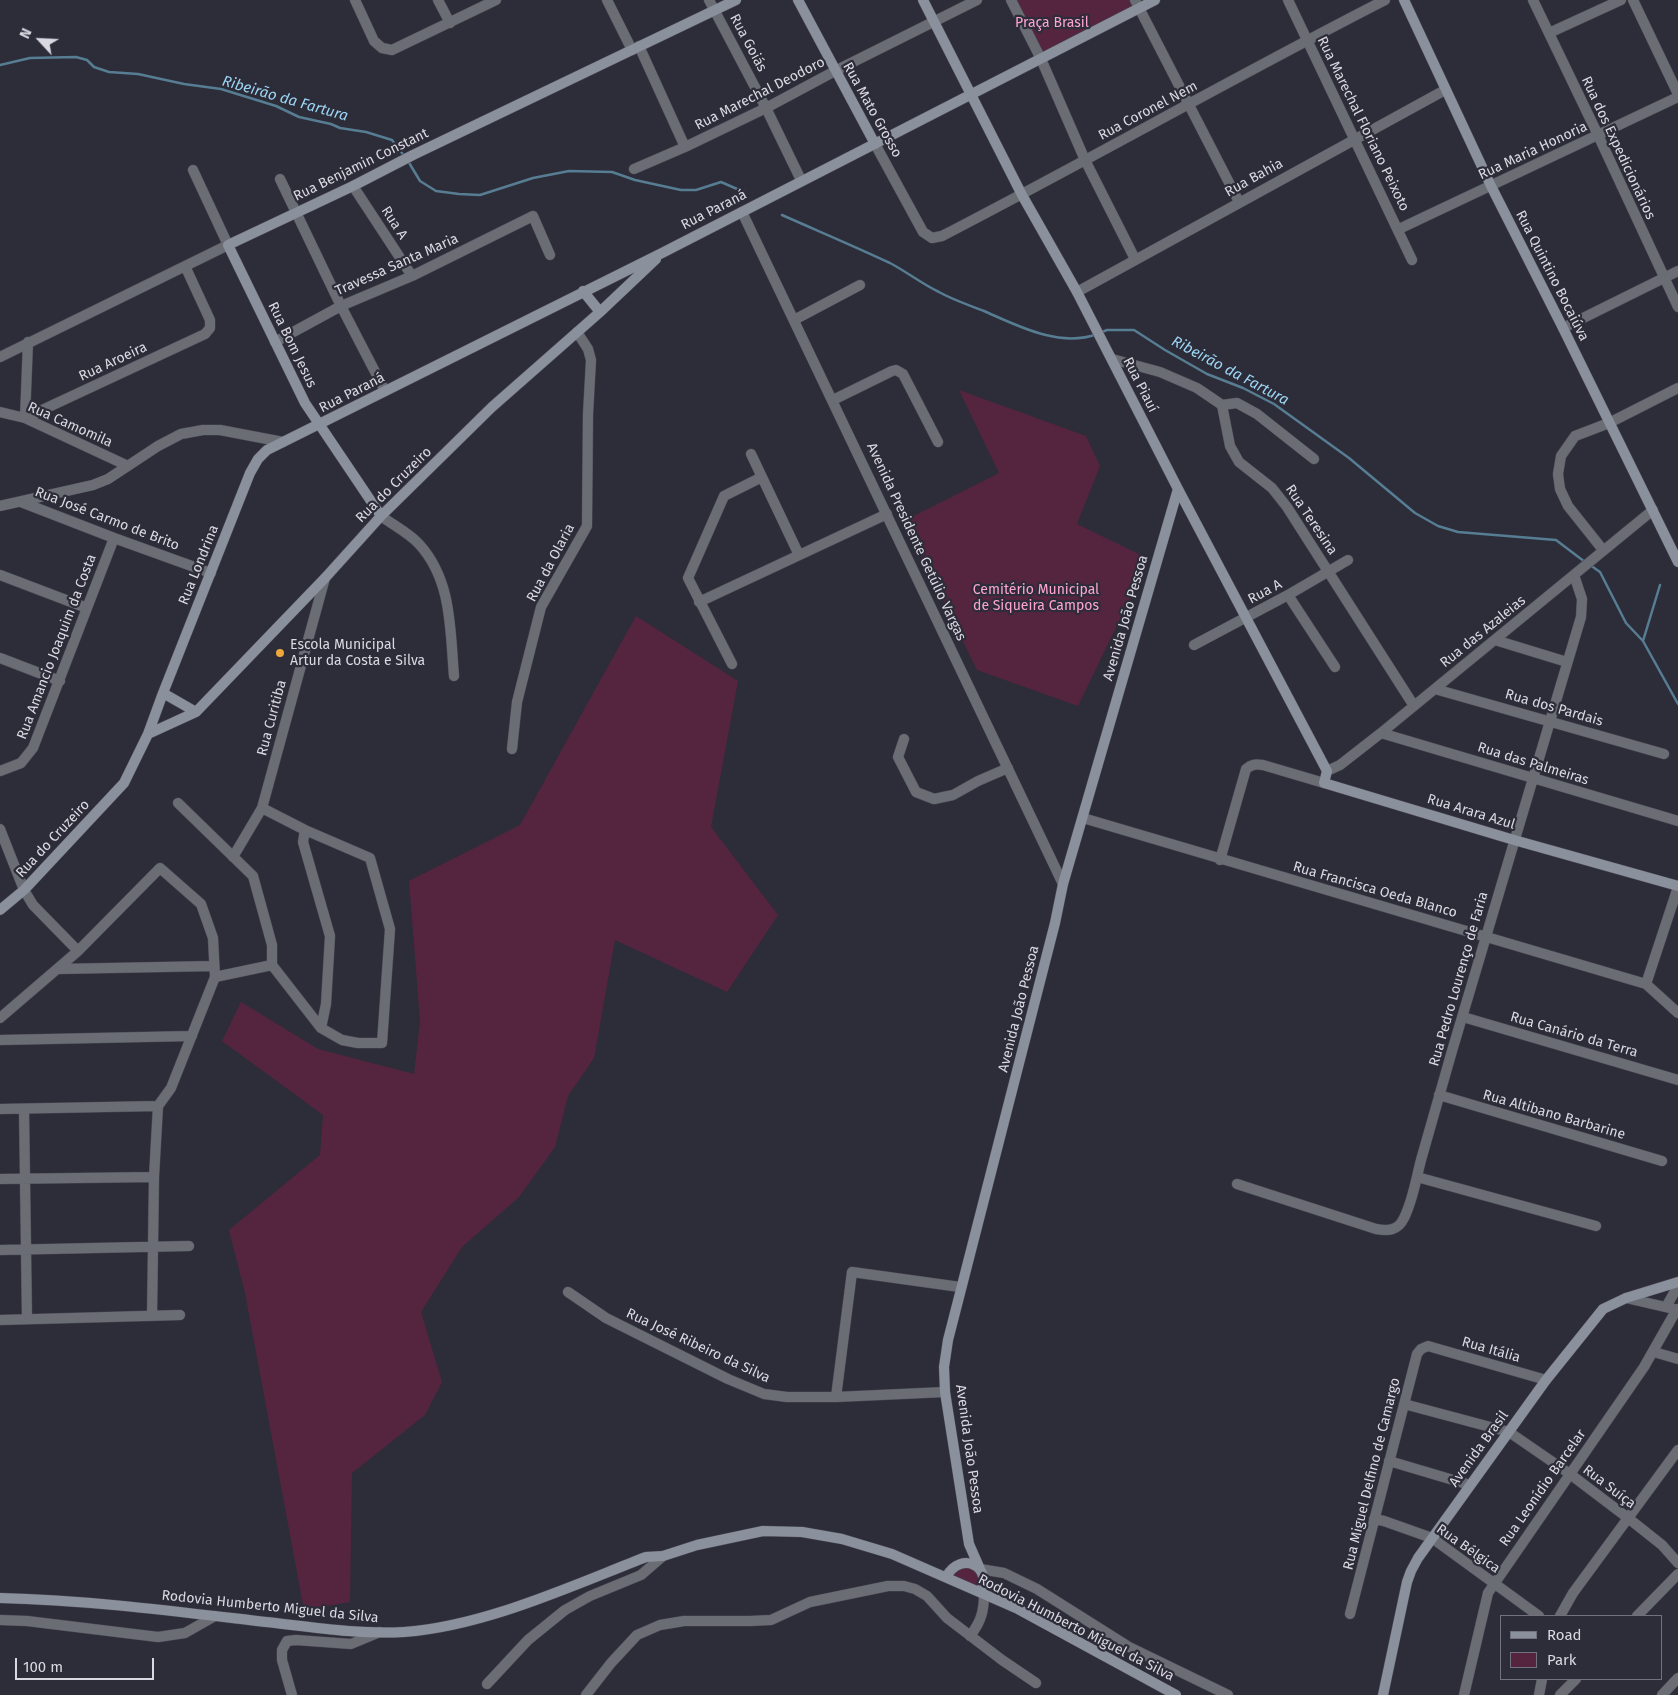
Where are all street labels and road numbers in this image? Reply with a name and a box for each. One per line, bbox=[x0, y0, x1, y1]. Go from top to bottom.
street label: Rua Goiás bbox=[726, 11, 770, 75]
street label: Rua Marechal Floriano Peixoto bbox=[1313, 34, 1413, 214]
street label: Rua Marechal Deodoro bbox=[692, 54, 828, 134]
street label: Rua Mato Grosso bbox=[839, 59, 905, 161]
street label: Rua dos Expedicionários bbox=[1577, 74, 1659, 222]
street label: Rua Coronel Nem bbox=[1096, 78, 1200, 144]
street label: Rua Maria Honoria bbox=[1476, 118, 1590, 184]
street label: Rua Benjamin Constant bbox=[291, 125, 431, 205]
street label: Rua Bahia bbox=[1222, 155, 1286, 201]
street label: Rua Paraná bbox=[678, 186, 750, 234]
street label: Rua A bbox=[377, 203, 411, 243]
street label: Rua Quintino Bocaiúva bbox=[1512, 208, 1592, 344]
street label: Travessa Santa Maria bbox=[333, 230, 461, 300]
street label: Rua Bom Jesus bbox=[264, 299, 320, 391]
street label: Rua Aroeira bbox=[76, 339, 150, 385]
street label: Rua Piauí bbox=[1119, 355, 1161, 415]
street label: Rua Paraná bbox=[316, 369, 388, 417]
street label: Rua Camomila bbox=[25, 399, 115, 451]
street label: Avenida Presidente Getúlio Vargas bbox=[863, 440, 969, 644]
street label: Rua do Cruzeiro bbox=[353, 444, 435, 526]
street label: Rua Teresina bbox=[1281, 482, 1341, 558]
street label: Rua José Carmo de Brito bbox=[32, 484, 182, 554]
street label: Rua da Olaria bbox=[523, 521, 579, 605]
street label: Rua Londrina bbox=[175, 523, 223, 607]
street label: Rua Amancio Joaquim da Costa bbox=[14, 552, 100, 742]
street label: Avenida João Pessoa bbox=[1100, 553, 1152, 683]
street label: Rua A bbox=[1245, 576, 1285, 608]
street label: Rua das Azaleias bbox=[1437, 592, 1529, 672]
street label: Rua Curitiba bbox=[254, 678, 290, 758]
street label: Rua dos Pardais bbox=[1503, 686, 1605, 730]
street label: Rua das Palmeiras bbox=[1475, 739, 1591, 789]
street label: Rua Arara Azul bbox=[1425, 791, 1517, 833]
street label: Rua do Cruzeiro bbox=[13, 797, 93, 881]
street label: Rua Francisca Oeda Blanco bbox=[1291, 858, 1459, 922]
street label: Rua Pedro Lourenço de Faria bbox=[1426, 890, 1492, 1068]
street label: Avenida João Pessoa bbox=[995, 944, 1043, 1074]
street label: Rua Canário da Terra bbox=[1508, 1009, 1640, 1061]
street label: Rua Altibano Barbarine bbox=[1481, 1087, 1627, 1143]
street label: Rua José Ribeiro da Silva bbox=[623, 1305, 773, 1387]
street label: Rua Itália bbox=[1460, 1334, 1522, 1366]
street label: Rua Miguel Delfino de Camargo bbox=[1340, 1376, 1404, 1572]
street label: Avenida João Pessoa bbox=[952, 1383, 986, 1515]
street label: Avenida Brasil bbox=[1446, 1408, 1512, 1490]
street label: Rua Leonídio Barcelar bbox=[1496, 1426, 1590, 1550]
street label: Rua Suíça bbox=[1579, 1462, 1639, 1512]
street label: Rua Bélgica bbox=[1433, 1521, 1503, 1577]
street label: Rodovia Humberto Miguel da Silva bbox=[975, 1571, 1177, 1685]
street label: Rodovia Humberto Miguel da Silva bbox=[161, 1587, 379, 1627]

